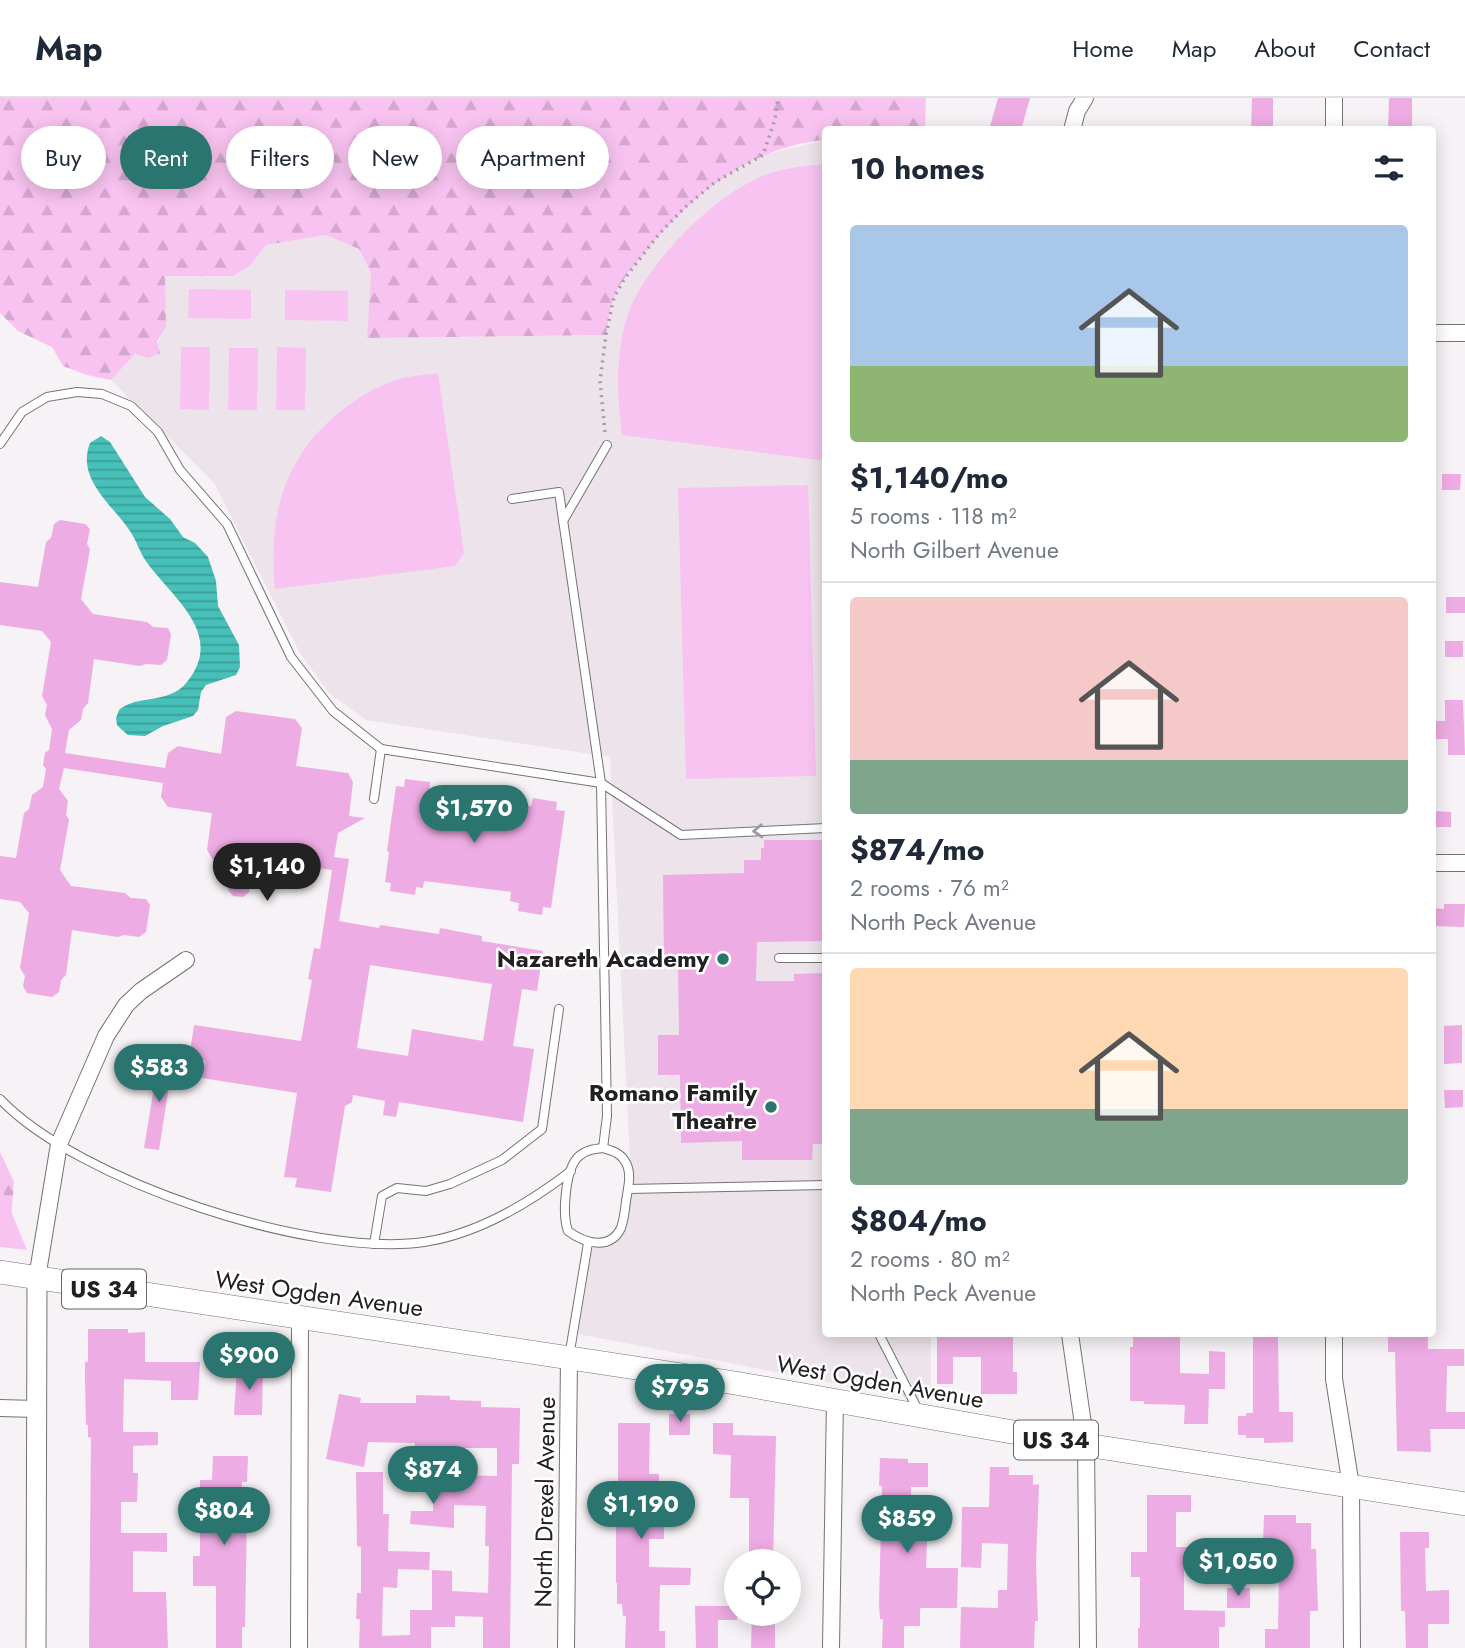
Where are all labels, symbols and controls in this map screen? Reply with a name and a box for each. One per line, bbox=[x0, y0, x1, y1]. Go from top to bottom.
text: Map bbox=[35, 25, 103, 72]
text: Home bbox=[1072, 31, 1134, 66]
text: Map bbox=[1172, 31, 1216, 66]
text: About bbox=[1254, 31, 1315, 66]
text: Contact bbox=[1353, 31, 1430, 66]
chip: Buy bbox=[21, 126, 106, 189]
chip: Rent bbox=[120, 126, 212, 189]
chip: Filters bbox=[226, 126, 334, 189]
chip: New bbox=[348, 126, 442, 189]
chip: Apartment bbox=[456, 126, 609, 189]
text: 10 homes bbox=[850, 147, 984, 190]
icon: filters bbox=[1370, 149, 1408, 187]
icon: home bbox=[1066, 270, 1192, 396]
text: $1,140/mo bbox=[850, 456, 1008, 499]
text: 5 rooms · 118 m² bbox=[850, 499, 1017, 533]
text: North Gilbert Avenue bbox=[850, 533, 1059, 567]
icon: home bbox=[1066, 642, 1192, 768]
pin: $1,570 bbox=[417, 786, 531, 845]
text: $1,570 bbox=[435, 791, 513, 825]
one-way arrow bbox=[752, 823, 763, 838]
text: $874/mo bbox=[850, 828, 985, 871]
pin: $1,140 bbox=[210, 844, 324, 903]
text: $1,140 bbox=[229, 849, 305, 883]
text: 2 rooms · 76 m² bbox=[850, 871, 1009, 905]
text: North Peck Avenue bbox=[850, 905, 1036, 939]
place label: Nazareth Academy bbox=[497, 941, 709, 976]
marker: Nazareth Academy bbox=[715, 951, 731, 967]
icon: home bbox=[1066, 1013, 1192, 1139]
pin: $583 bbox=[118, 1044, 200, 1104]
text: $583 bbox=[130, 1050, 188, 1084]
place label: Romano Family Theatre bbox=[589, 1075, 757, 1138]
marker: Romano Family Theatre bbox=[763, 1099, 779, 1115]
text: $804/mo bbox=[850, 1199, 987, 1242]
text: 2 rooms · 80 m² bbox=[850, 1242, 1010, 1276]
street label: West Ogden Avenue bbox=[213, 1262, 426, 1325]
road number: US 34 bbox=[62, 1270, 146, 1308]
text: North Peck Avenue bbox=[850, 1276, 1036, 1310]
pin: $900 bbox=[208, 1332, 290, 1392]
text: $900 bbox=[219, 1338, 279, 1372]
street label: West Ogden Avenue bbox=[774, 1346, 987, 1417]
pin: $795 bbox=[639, 1364, 721, 1424]
text: $795 bbox=[651, 1370, 709, 1404]
street label: North Drexel Avenue bbox=[525, 1396, 564, 1608]
road number: US 34 bbox=[1014, 1420, 1098, 1460]
pin: $874 bbox=[392, 1446, 474, 1506]
text: $874 bbox=[404, 1452, 462, 1486]
pin: $1,190 bbox=[584, 1482, 698, 1541]
text: $1,190 bbox=[603, 1487, 679, 1521]
pin: $804 bbox=[183, 1488, 265, 1547]
text: $804 bbox=[194, 1493, 254, 1527]
pin: $859 bbox=[866, 1496, 948, 1555]
text: $859 bbox=[878, 1501, 936, 1535]
pin: $1,050 bbox=[1181, 1538, 1295, 1598]
text: $1,050 bbox=[1199, 1544, 1277, 1578]
map controls bbox=[724, 1549, 801, 1626]
button: locate bbox=[724, 1549, 801, 1626]

